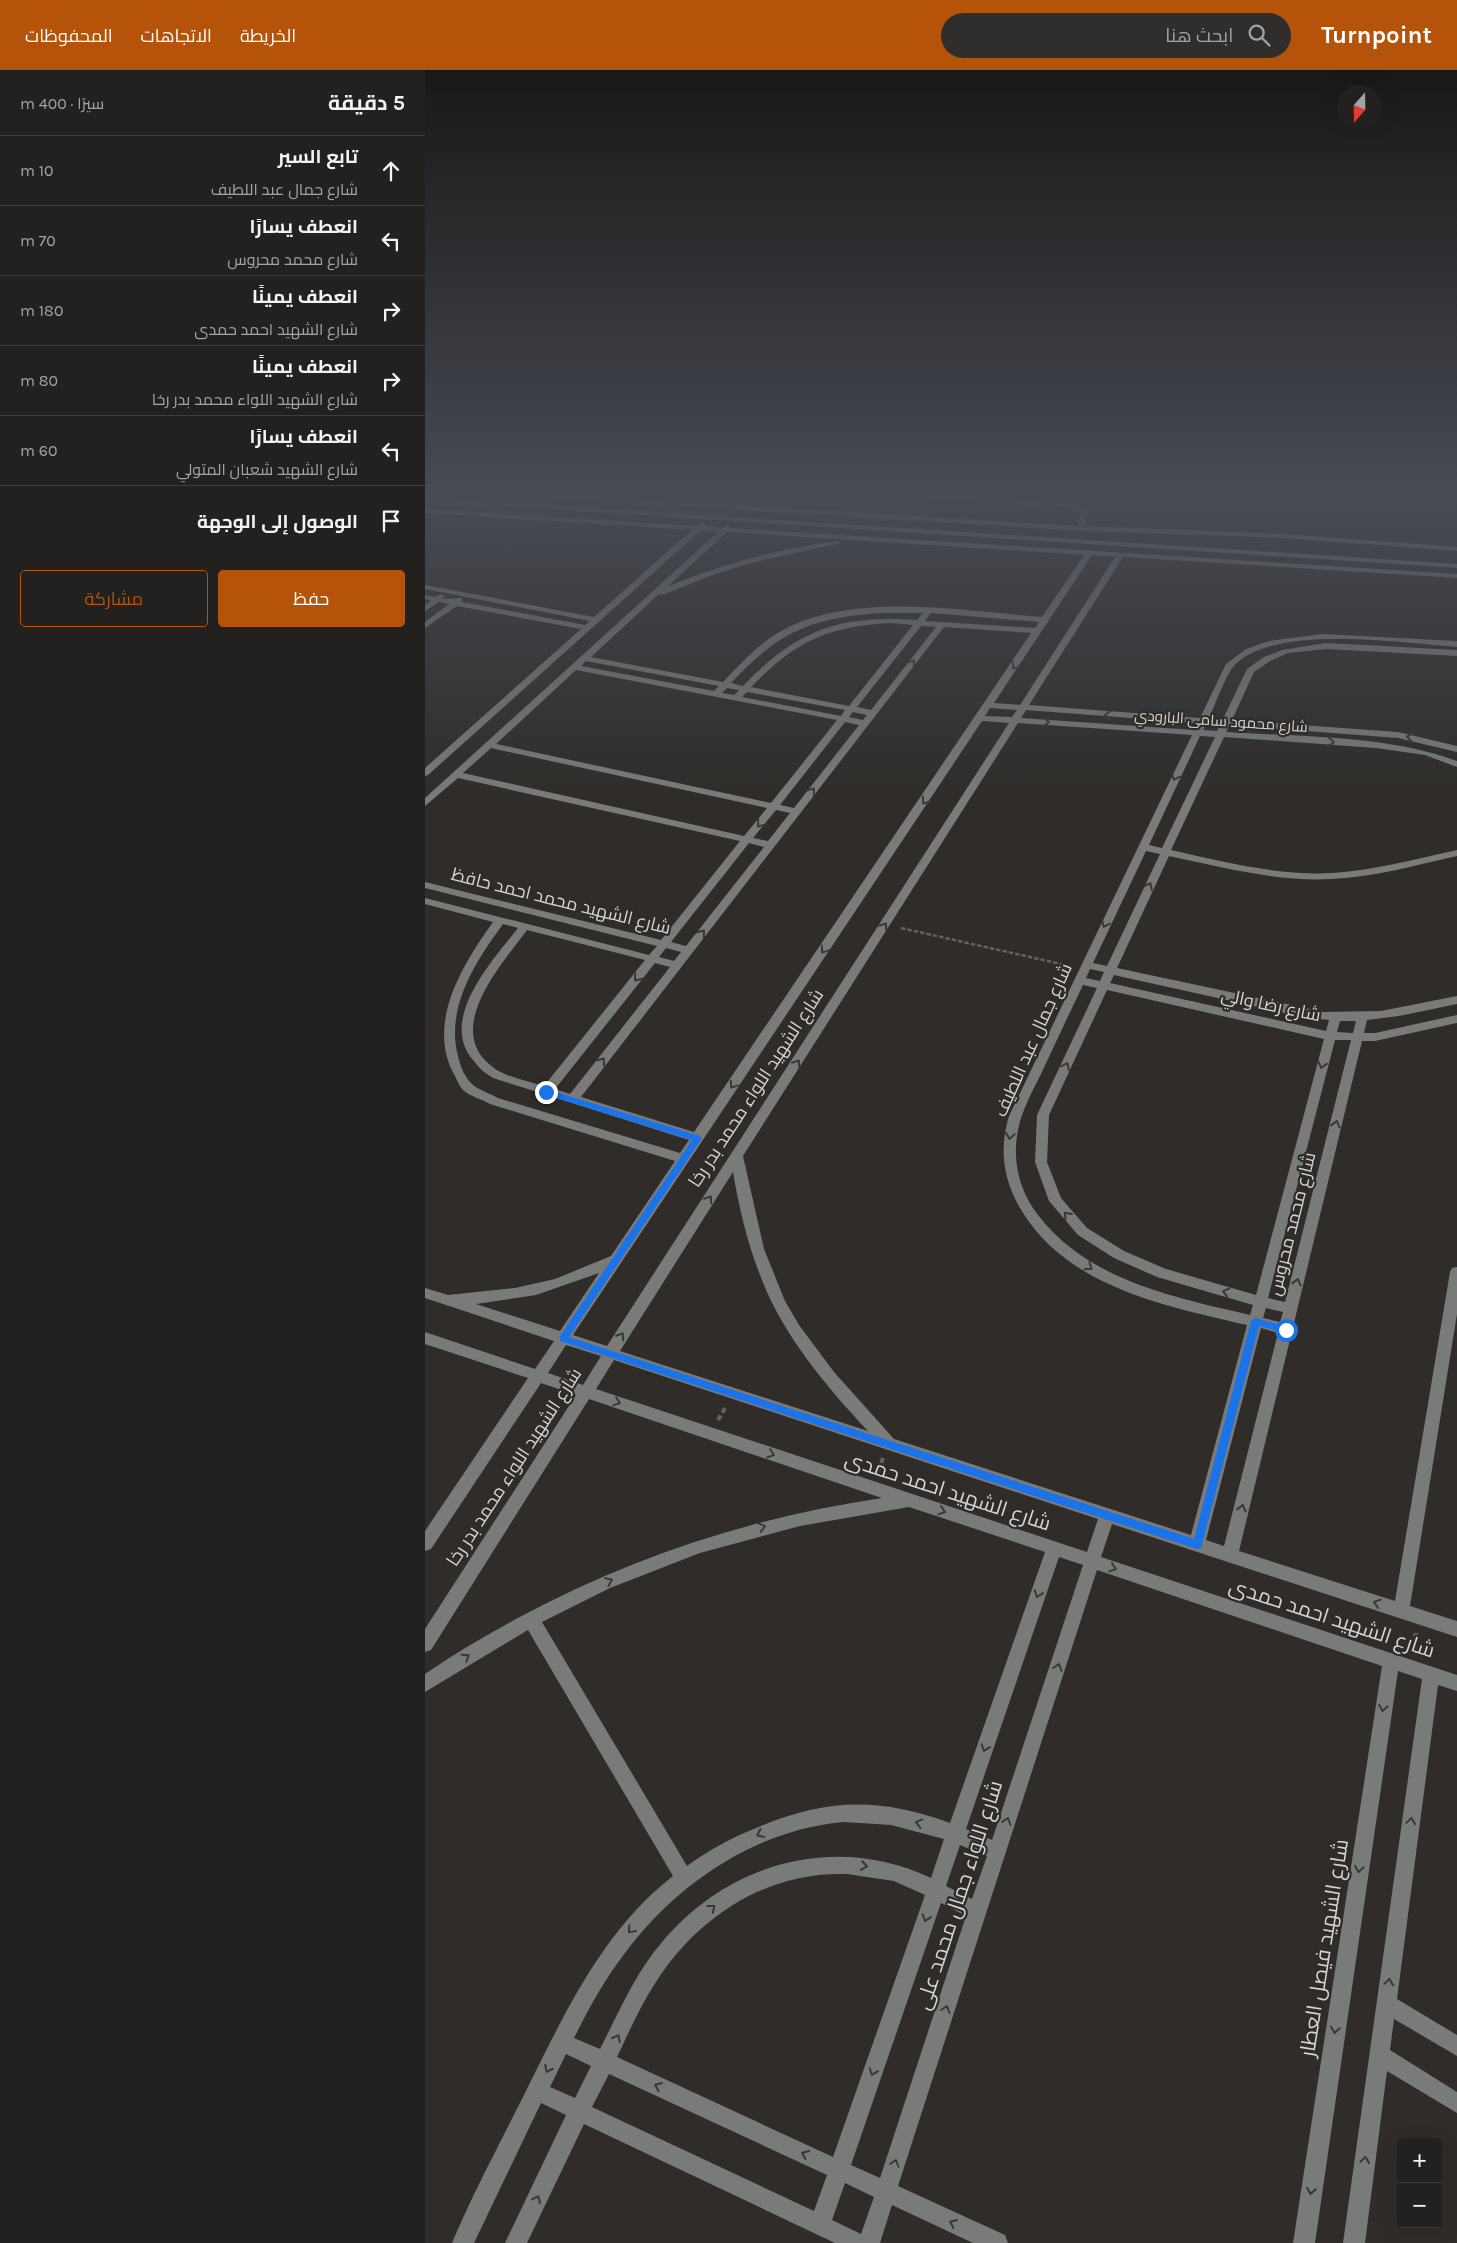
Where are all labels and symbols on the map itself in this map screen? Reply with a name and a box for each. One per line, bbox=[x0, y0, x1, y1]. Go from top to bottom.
north arrow bbox=[1337, 85, 1382, 130]
one-way arrow bbox=[907, 659, 916, 668]
one-way arrow bbox=[1012, 660, 1021, 670]
street label: شارع محمود سامى البارودي bbox=[1133, 706, 1308, 739]
one-way arrow bbox=[1104, 709, 1112, 720]
one-way arrow bbox=[1043, 717, 1051, 728]
one-way arrow bbox=[1406, 733, 1414, 743]
one-way arrow bbox=[1327, 736, 1335, 747]
one-way arrow bbox=[1171, 772, 1181, 781]
one-way arrow bbox=[807, 788, 815, 797]
one-way arrow bbox=[921, 796, 931, 805]
one-way arrow bbox=[758, 818, 766, 827]
street label: شارع الشهيد محمد احمد حافظ bbox=[449, 863, 673, 940]
one-way arrow bbox=[1142, 882, 1153, 891]
one-way arrow bbox=[1101, 919, 1112, 928]
one-way arrow bbox=[878, 922, 888, 931]
one-way arrow bbox=[696, 930, 704, 939]
one-way arrow bbox=[821, 944, 830, 954]
street label: شارع جمال عبد اللطيف bbox=[989, 960, 1078, 1121]
one-way arrow bbox=[634, 972, 642, 981]
street label: شارع رضا والي bbox=[1219, 984, 1323, 1029]
street label: شارع الشهيد اللواء محمد بدر رخا bbox=[684, 985, 829, 1192]
one-way arrow bbox=[596, 1057, 605, 1067]
one-way arrow bbox=[790, 1059, 800, 1068]
one-way arrow bbox=[1318, 1061, 1328, 1069]
one-way arrow bbox=[1060, 1062, 1070, 1071]
one-way arrow bbox=[730, 1079, 739, 1089]
route end bbox=[535, 1081, 558, 1104]
one-way arrow bbox=[1330, 1120, 1341, 1129]
one-way arrow bbox=[1006, 1131, 1016, 1140]
street label: شارع محمد محروس bbox=[1264, 1150, 1321, 1298]
one-way arrow bbox=[703, 1196, 712, 1205]
one-way arrow bbox=[1064, 1212, 1073, 1221]
one-way arrow bbox=[1083, 1261, 1092, 1270]
one-way arrow bbox=[1291, 1277, 1302, 1286]
one-way arrow bbox=[1222, 1287, 1231, 1298]
route start bbox=[1275, 1319, 1298, 1342]
one-way arrow bbox=[615, 1333, 625, 1342]
street label: شارع الشهيد اللواء محمد بدر رخا bbox=[442, 1364, 587, 1571]
one-way arrow bbox=[613, 1397, 621, 1407]
street label: شارع الشهيد احمد حمدى bbox=[841, 1446, 1054, 1538]
one-way arrow bbox=[767, 1448, 775, 1458]
one-way arrow bbox=[1236, 1503, 1247, 1512]
one-way arrow bbox=[937, 1505, 946, 1515]
one-way arrow bbox=[758, 1522, 766, 1533]
one-way arrow bbox=[1108, 1562, 1117, 1572]
street label: شارع الشهيد احمد حمدى bbox=[1225, 1573, 1438, 1665]
one-way arrow bbox=[604, 1576, 613, 1587]
one-way arrow bbox=[1034, 1590, 1044, 1598]
one-way arrow bbox=[1374, 1599, 1382, 1609]
one-way arrow bbox=[460, 1654, 469, 1664]
one-way arrow bbox=[1052, 1663, 1062, 1671]
one-way arrow bbox=[1379, 1704, 1389, 1713]
one-way arrow bbox=[980, 1743, 990, 1752]
street label: شارع اللواء جمال محمد على bbox=[911, 1777, 1009, 2013]
one-way arrow bbox=[1405, 1816, 1416, 1824]
one-way arrow bbox=[914, 1818, 923, 1829]
one-way arrow bbox=[1001, 1818, 1011, 1826]
one-way arrow bbox=[756, 1828, 765, 1839]
street label: شارع الشهيد فيصل العطار bbox=[1295, 1837, 1355, 2060]
one-way arrow bbox=[861, 1860, 869, 1871]
one-way arrow bbox=[1355, 1865, 1365, 1873]
one-way arrow bbox=[706, 1906, 715, 1914]
one-way arrow bbox=[922, 1913, 932, 1922]
one-way arrow bbox=[628, 1924, 637, 1933]
one-way arrow bbox=[1383, 1977, 1394, 1985]
one-way arrow bbox=[940, 2005, 950, 2014]
one-way arrow bbox=[1331, 2026, 1341, 2034]
one-way arrow bbox=[611, 2034, 621, 2043]
one-way arrow bbox=[544, 2064, 554, 2073]
one-way arrow bbox=[869, 2067, 879, 2075]
one-way arrow bbox=[654, 2081, 663, 2092]
one-way arrow bbox=[801, 2150, 810, 2161]
one-way arrow bbox=[1359, 2156, 1370, 2164]
one-way arrow bbox=[890, 2160, 900, 2168]
one-way arrow bbox=[1307, 2186, 1317, 2195]
one-way arrow bbox=[531, 2195, 542, 2204]
one-way arrow bbox=[949, 2218, 958, 2229]

